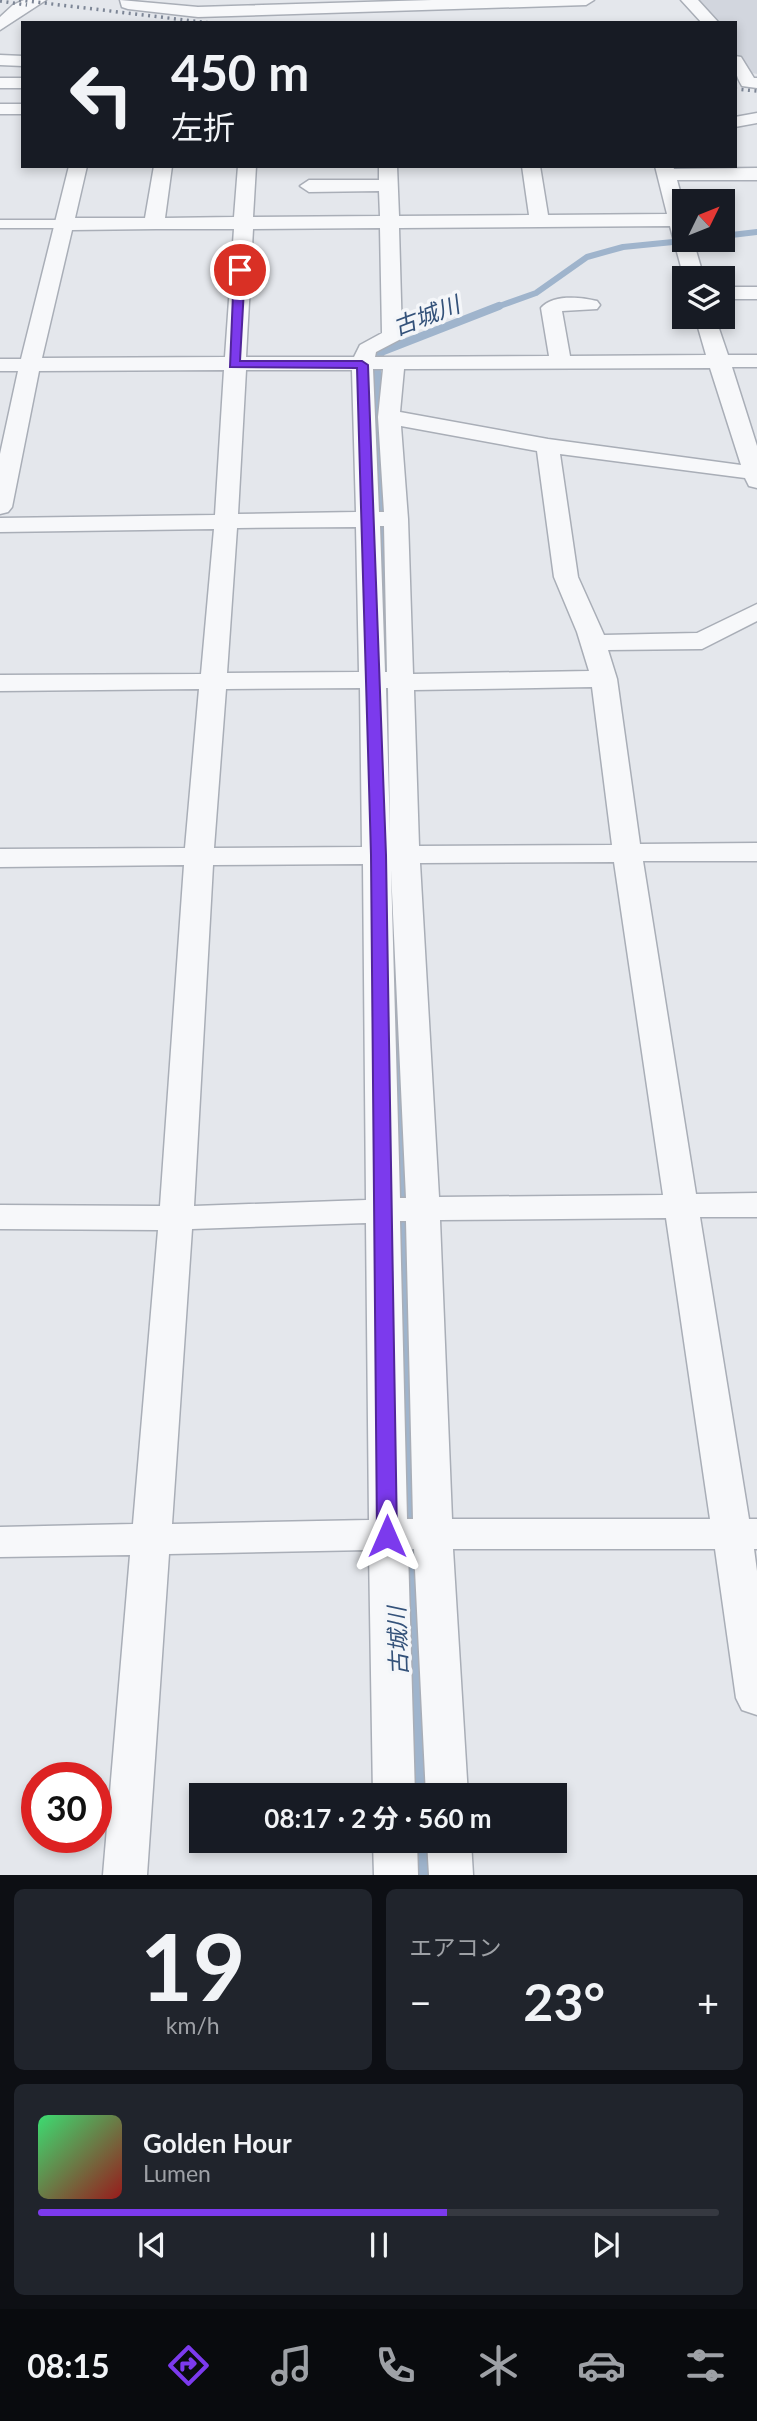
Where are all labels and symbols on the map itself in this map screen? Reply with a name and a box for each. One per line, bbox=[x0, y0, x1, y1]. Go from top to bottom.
north arrow bbox=[672, 189, 735, 252]
pin bbox=[210, 240, 270, 300]
water label: 古城川 bbox=[389, 288, 466, 340]
position arrow bbox=[350, 1499, 424, 1573]
water label: 古城川 bbox=[382, 1603, 412, 1676]
speed limit sign: 30 bbox=[21, 1762, 112, 1853]

